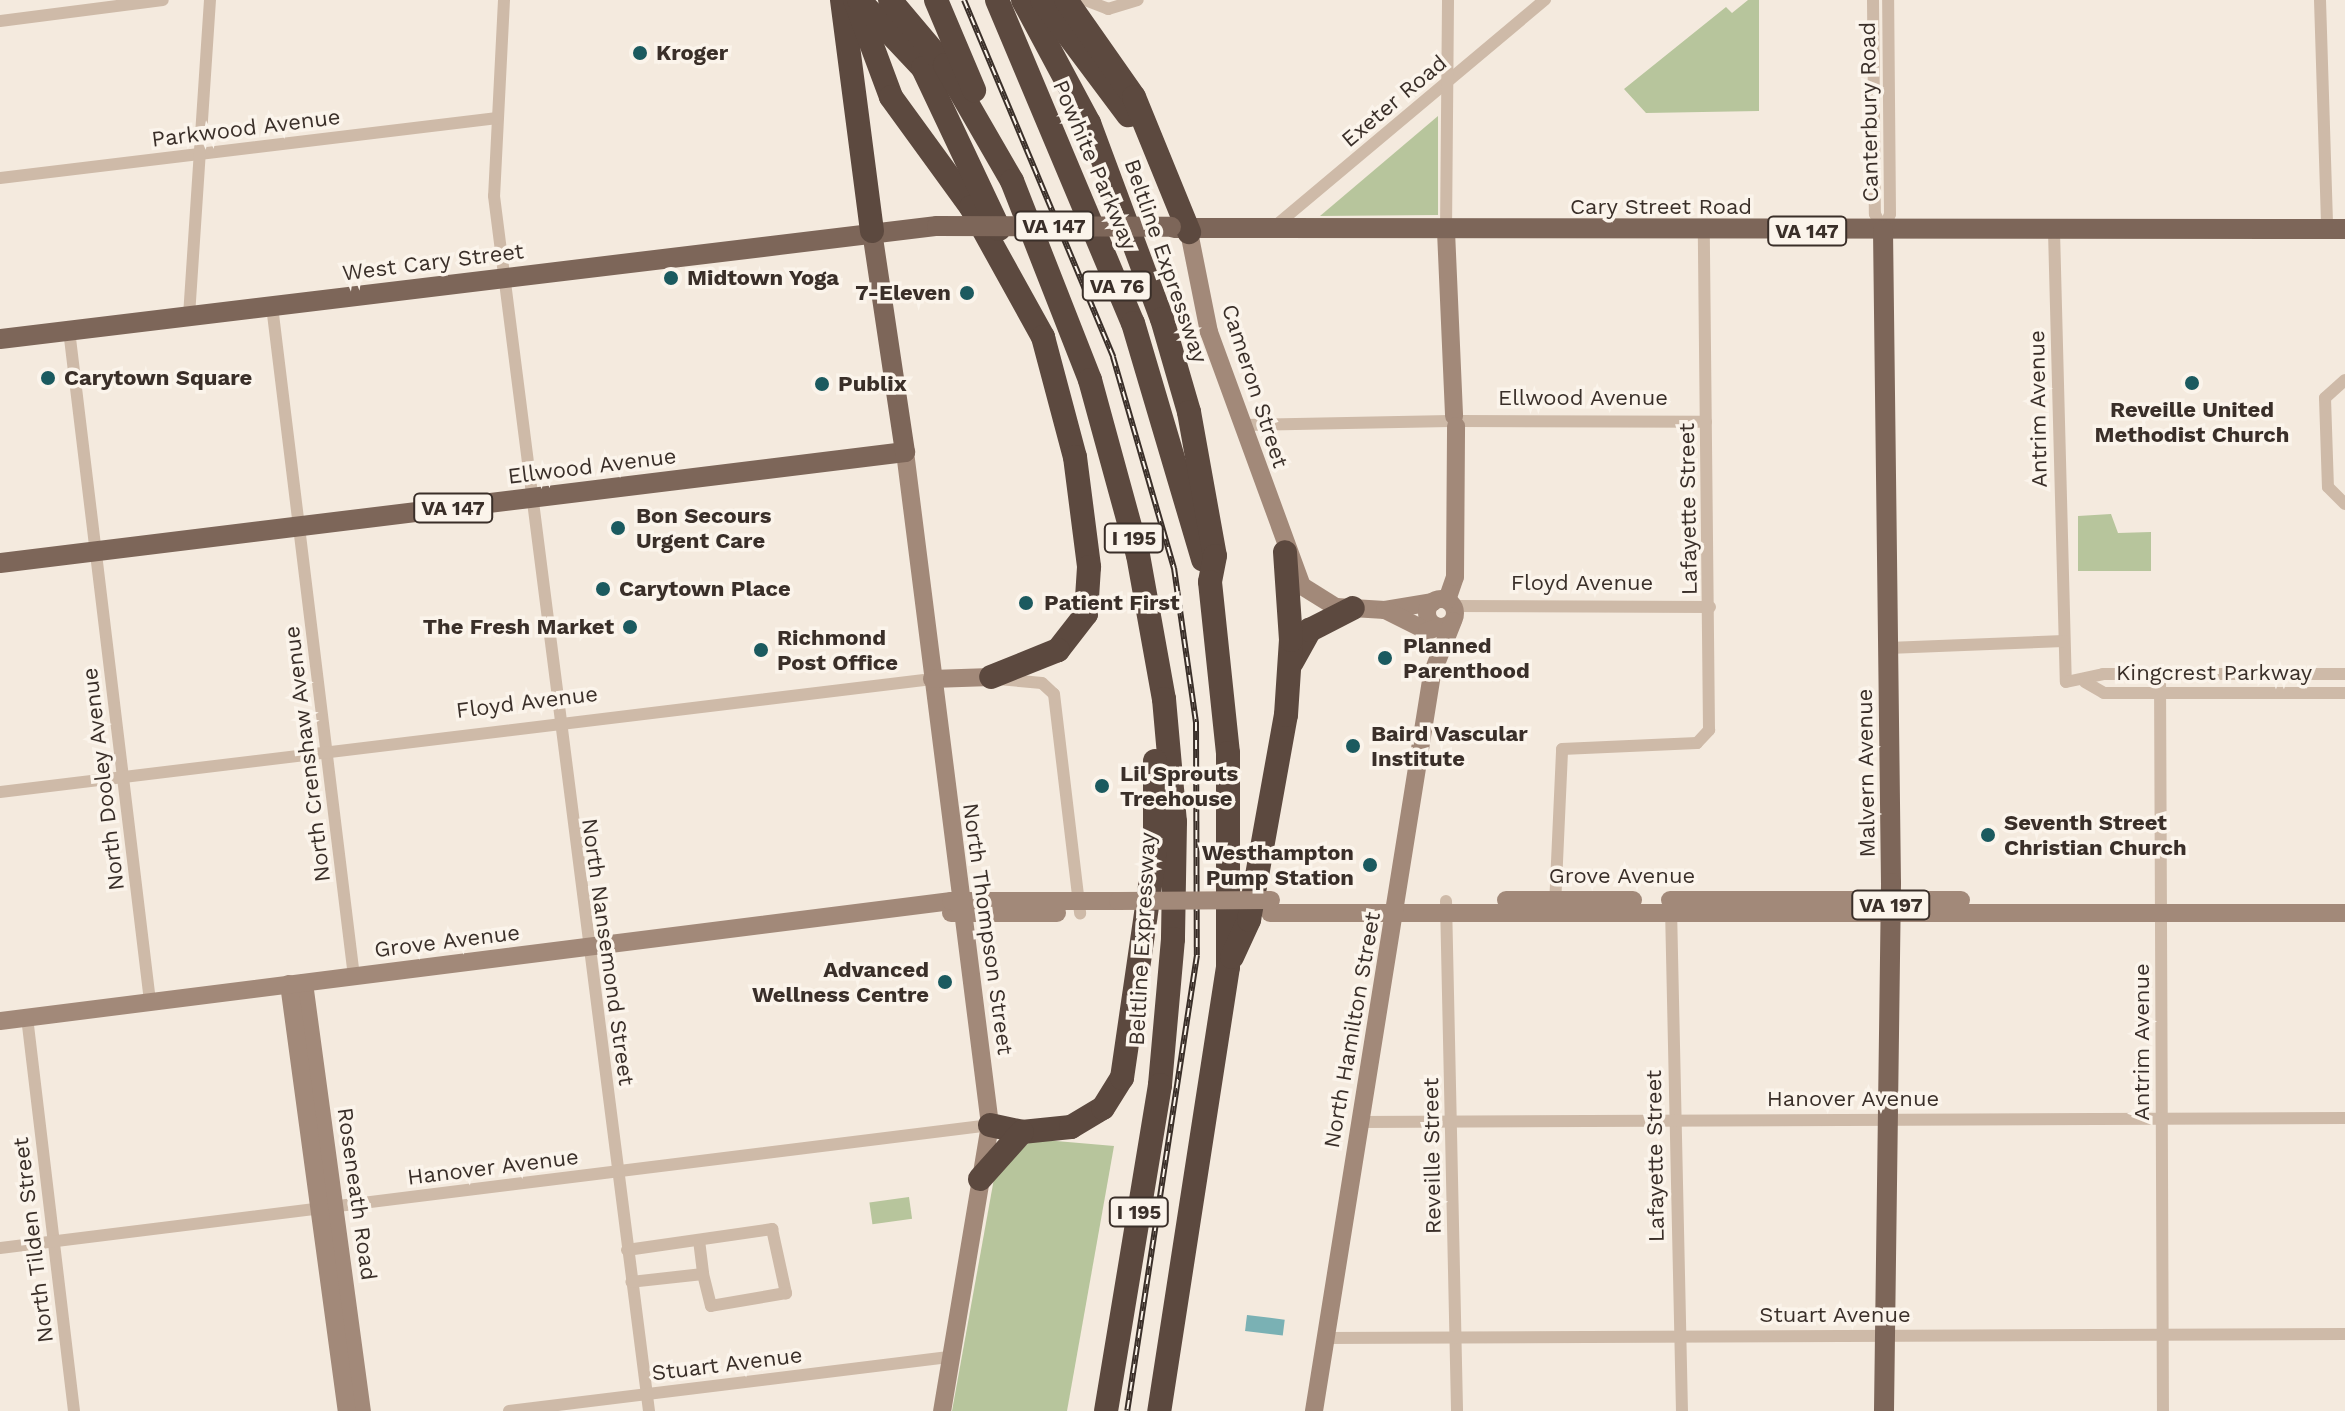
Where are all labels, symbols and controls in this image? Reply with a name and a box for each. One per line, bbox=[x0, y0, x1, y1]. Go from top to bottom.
street label: Canterbury Road bbox=[1854, 21, 1884, 203]
place label: Kroger bbox=[656, 40, 728, 66]
marker: Kroger bbox=[631, 44, 649, 62]
street label: Exeter Road bbox=[1336, 49, 1452, 153]
street label: Powhite Parkway bbox=[1047, 76, 1143, 254]
street label: Parkwood Avenue bbox=[150, 103, 342, 153]
street label: Beltline Expressway bbox=[1119, 156, 1213, 366]
street label: Cary Street Road bbox=[1570, 194, 1752, 220]
road number: VA 147 bbox=[1012, 210, 1096, 242]
road number: VA 147 bbox=[1765, 215, 1849, 247]
street label: West Cary Street bbox=[341, 238, 525, 286]
place label: Midtown Yoga bbox=[687, 265, 840, 291]
marker: Midtown Yoga bbox=[662, 269, 680, 287]
road number: VA 76 bbox=[1081, 270, 1153, 302]
place label: 7-Eleven bbox=[855, 280, 951, 306]
marker: 7-Eleven bbox=[958, 284, 976, 302]
street label: Cameron Street bbox=[1216, 301, 1294, 471]
street label: Antrim Avenue bbox=[2023, 330, 2053, 488]
place label: Carytown Square bbox=[64, 365, 252, 391]
marker: Carytown Square bbox=[39, 369, 57, 387]
place label: Publix bbox=[838, 371, 907, 397]
marker: Reveille United Methodist Church bbox=[2183, 374, 2201, 392]
marker: Publix bbox=[813, 375, 831, 393]
street label: Ellwood Avenue bbox=[1498, 385, 1668, 411]
place label: Reveille United Methodist Church bbox=[2095, 396, 2289, 448]
street label: Lafayette Street bbox=[1673, 423, 1703, 595]
street label: Ellwood Avenue bbox=[506, 442, 678, 490]
road number: VA 147 bbox=[411, 492, 495, 524]
place label: Bon Secours Urgent Care bbox=[636, 502, 771, 554]
marker: Bon Secours Urgent Care bbox=[607, 517, 629, 539]
road number: I 195 bbox=[1102, 522, 1166, 554]
street label: Floyd Avenue bbox=[1510, 570, 1654, 596]
place label: Carytown Place bbox=[619, 576, 791, 602]
marker: Carytown Place bbox=[594, 580, 612, 598]
place label: Patient First bbox=[1044, 590, 1180, 616]
marker: Patient First bbox=[1015, 592, 1037, 614]
place label: The Fresh Market bbox=[423, 614, 614, 640]
marker: The Fresh Market bbox=[621, 618, 639, 636]
street label: North Crenshaw Avenue bbox=[278, 624, 336, 884]
place label: Richmond Post Office bbox=[777, 624, 898, 676]
place label: Planned Parenthood bbox=[1403, 632, 1530, 684]
marker: Richmond Post Office bbox=[752, 641, 770, 659]
marker: Planned Parenthood bbox=[1374, 647, 1396, 669]
street label: Kingcrest Parkway bbox=[2116, 660, 2312, 686]
street label: North Dooley Avenue bbox=[76, 665, 130, 893]
street label: Floyd Avenue bbox=[454, 680, 600, 724]
street label: Malvern Avenue bbox=[1851, 688, 1881, 858]
place label: Baird Vascular Institute bbox=[1371, 720, 1528, 772]
marker: Baird Vascular Institute bbox=[1342, 735, 1364, 757]
place label: Lil Sprouts Treehouse bbox=[1120, 760, 1239, 812]
marker: Lil Sprouts Treehouse bbox=[1091, 775, 1113, 797]
street label: North Thompson Street bbox=[957, 801, 1019, 1057]
place label: Seventh Street Christian Church bbox=[2004, 809, 2187, 860]
street label: North Nansemond Street bbox=[576, 817, 640, 1087]
marker: Seventh Street Christian Church bbox=[1979, 826, 1997, 844]
street label: Beltline Expressway bbox=[1123, 832, 1161, 1046]
place label: Westhampton Pump Station bbox=[1202, 839, 1354, 890]
marker: Westhampton Pump Station bbox=[1361, 856, 1379, 874]
street label: Grove Avenue bbox=[1548, 863, 1696, 889]
road number: VA 197 bbox=[1849, 889, 1933, 921]
street label: North Hamilton Street bbox=[1318, 910, 1386, 1150]
street label: Grove Avenue bbox=[372, 919, 522, 963]
place label: Advanced Wellness Centre bbox=[752, 956, 929, 1008]
street label: Antrim Avenue bbox=[2129, 963, 2155, 1121]
marker: Advanced Wellness Centre bbox=[936, 973, 954, 991]
street label: Lafayette Street bbox=[1640, 1070, 1670, 1242]
street label: Reveille Street bbox=[1417, 1078, 1447, 1234]
street label: Hanover Avenue bbox=[1766, 1086, 1940, 1112]
street label: Roseneath Road bbox=[332, 1106, 382, 1282]
street label: North Tilden Street bbox=[7, 1136, 59, 1344]
street label: Hanover Avenue bbox=[405, 1143, 581, 1191]
road number: I 195 bbox=[1107, 1196, 1171, 1228]
street label: Stuart Avenue bbox=[1759, 1302, 1911, 1328]
street label: Stuart Avenue bbox=[650, 1342, 804, 1386]

